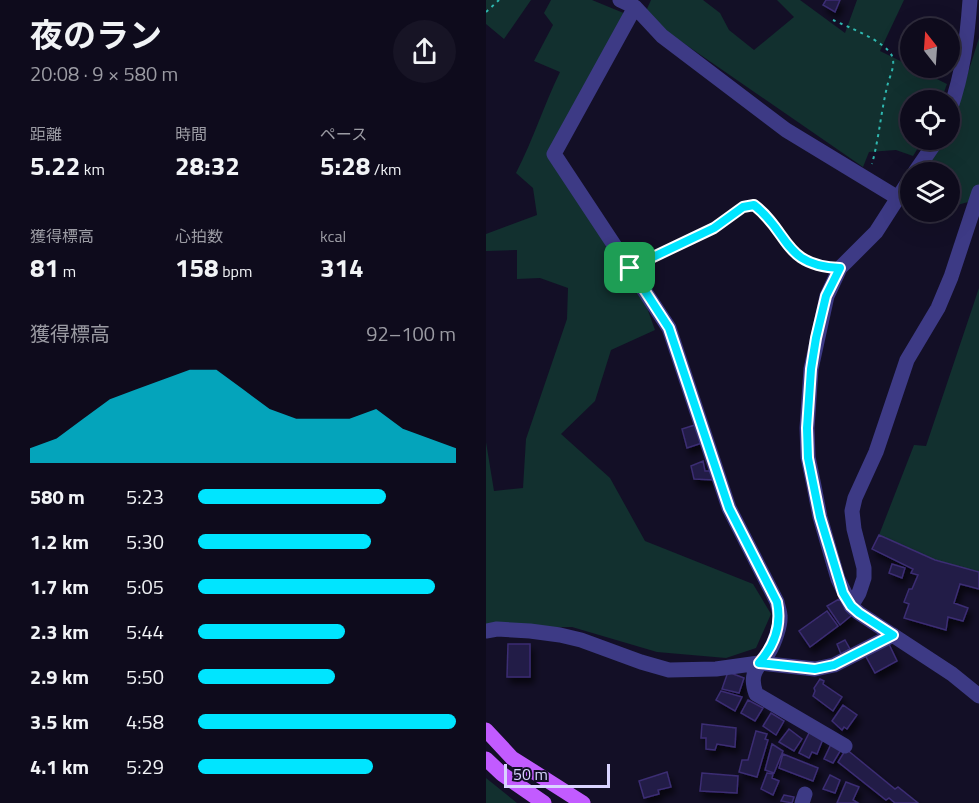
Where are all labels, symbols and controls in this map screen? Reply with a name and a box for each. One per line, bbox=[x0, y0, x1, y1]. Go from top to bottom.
text: 夜のラン bbox=[30, 10, 162, 60]
north arrow bbox=[900, 18, 960, 78]
map controls bbox=[900, 18, 960, 222]
button: share bbox=[393, 20, 456, 83]
text: 20:08 · 9 × 580 m bbox=[30, 58, 178, 89]
button: locate bbox=[900, 90, 960, 150]
text: 距離 bbox=[30, 122, 62, 146]
text: 時間 bbox=[175, 122, 207, 146]
text: ペース bbox=[320, 122, 367, 146]
text: 5.22 bbox=[30, 146, 80, 185]
text: 28:32 bbox=[175, 146, 240, 185]
text: 5:28 bbox=[320, 146, 370, 185]
text: km bbox=[80, 157, 105, 181]
text: /km bbox=[370, 157, 402, 181]
button: layers bbox=[900, 162, 960, 222]
text: 獲得標高 bbox=[30, 224, 94, 248]
text: 心拍数 bbox=[175, 224, 223, 248]
text: kcal bbox=[320, 224, 346, 248]
pin bbox=[604, 242, 655, 293]
text: 81 bbox=[30, 248, 59, 287]
text: 158 bbox=[175, 248, 219, 287]
text: 314 bbox=[320, 248, 364, 287]
icon: arrive bbox=[613, 251, 646, 284]
text: m bbox=[59, 259, 76, 283]
text: bpm bbox=[219, 259, 252, 283]
text: 獲得標高 bbox=[30, 318, 110, 349]
text: 92–100 m bbox=[366, 318, 456, 349]
text: 580 m bbox=[30, 481, 85, 512]
text: 5:23 bbox=[126, 481, 164, 512]
text: 1.2 km bbox=[30, 526, 89, 557]
text: 5:30 bbox=[126, 526, 164, 557]
text: 1.7 km bbox=[30, 571, 89, 602]
text: 5:05 bbox=[126, 571, 164, 602]
text: 2.3 km bbox=[30, 616, 89, 647]
text: 5:44 bbox=[126, 616, 164, 647]
text: 2.9 km bbox=[30, 661, 89, 692]
text: 5:50 bbox=[126, 661, 164, 692]
text: 3.5 km bbox=[30, 706, 89, 737]
text: 4:58 bbox=[126, 706, 164, 737]
text: 4.1 km bbox=[30, 751, 89, 782]
text: 5:29 bbox=[126, 751, 164, 782]
scale bar bbox=[504, 761, 610, 788]
text: 50 m bbox=[513, 762, 548, 786]

